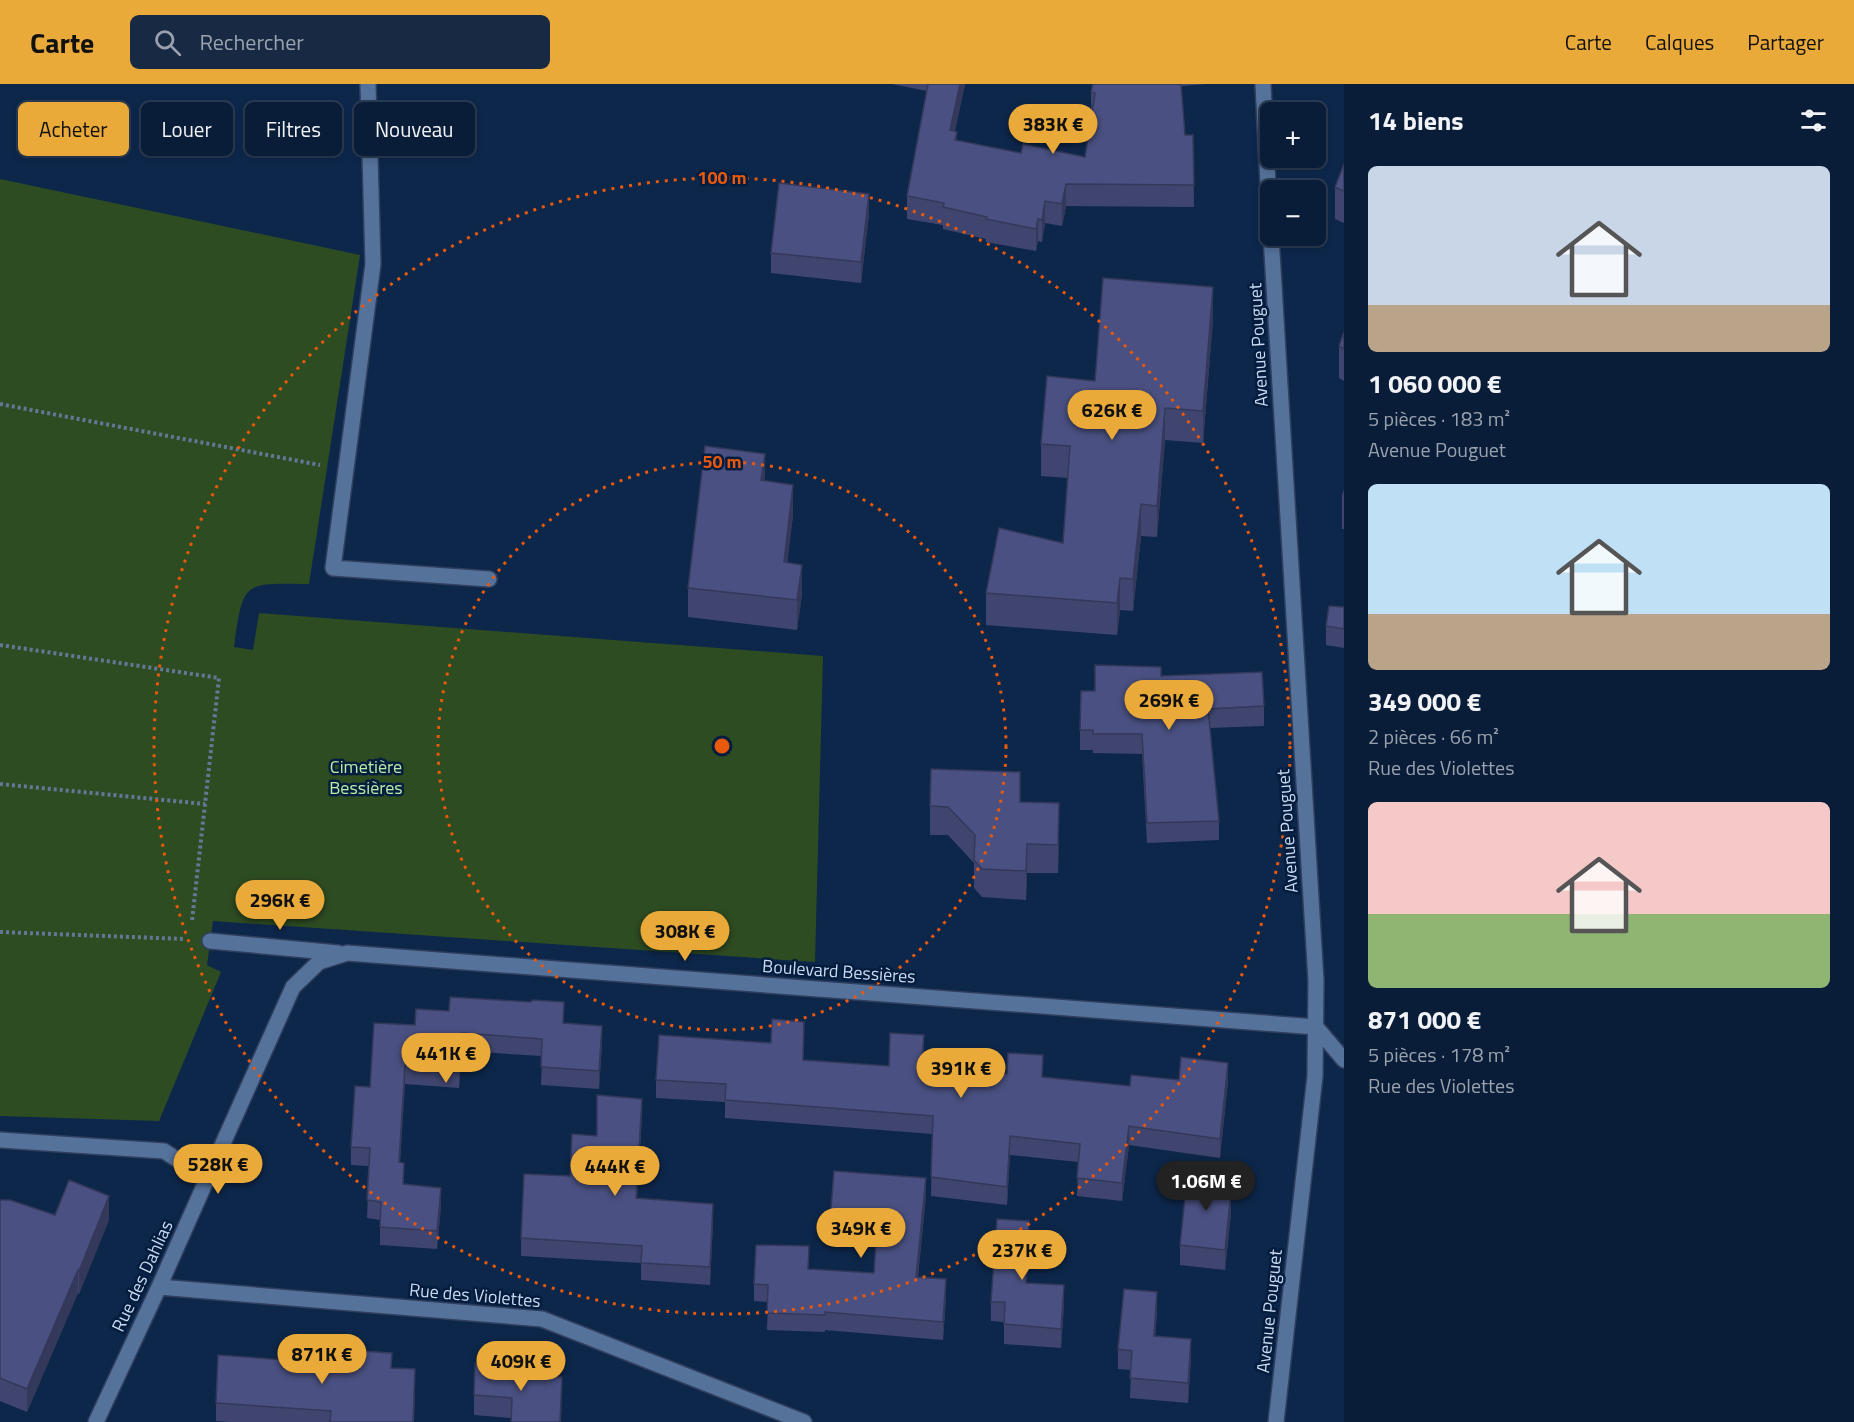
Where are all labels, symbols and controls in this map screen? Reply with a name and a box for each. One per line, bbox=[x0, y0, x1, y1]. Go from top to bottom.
search box bbox=[130, 15, 550, 69]
text: Carte bbox=[30, 21, 94, 64]
text: Rechercher bbox=[199, 25, 304, 59]
icon: search bbox=[151, 26, 184, 59]
text: Carte bbox=[1565, 26, 1612, 58]
text: Calques bbox=[1645, 26, 1714, 58]
text: Partager bbox=[1747, 26, 1824, 58]
text: 14 biens bbox=[1368, 101, 1464, 140]
chip: Acheter bbox=[18, 102, 129, 156]
chip: Louer bbox=[141, 102, 233, 156]
chip: Filtres bbox=[245, 102, 342, 156]
chip: Nouveau bbox=[354, 102, 475, 156]
map controls bbox=[1260, 102, 1326, 246]
button: + bbox=[1260, 102, 1326, 168]
pin: 383K € bbox=[1004, 104, 1102, 155]
icon: filters bbox=[1797, 104, 1830, 137]
text: 383K € bbox=[1022, 108, 1084, 139]
text: 100 m bbox=[697, 164, 747, 191]
button: − bbox=[1260, 180, 1326, 246]
icon: home bbox=[1545, 205, 1653, 313]
street label: Avenue Pouguet bbox=[1241, 282, 1275, 408]
text: 1 060 000 € bbox=[1368, 364, 1502, 403]
pin: 626K € bbox=[1063, 390, 1161, 441]
text: 626K € bbox=[1081, 394, 1143, 425]
text: 5 pièces · 183 m² bbox=[1368, 403, 1510, 434]
text: Avenue Pouguet bbox=[1368, 434, 1506, 465]
text: 50 m bbox=[702, 448, 742, 475]
icon: home bbox=[1545, 523, 1653, 631]
pin: 269K € bbox=[1120, 680, 1218, 731]
text: 349 000 € bbox=[1368, 682, 1481, 721]
text: 269K € bbox=[1138, 684, 1200, 715]
text: 2 pièces · 66 m² bbox=[1368, 721, 1499, 752]
centre of rings bbox=[712, 736, 732, 756]
text: Rue des Violettes bbox=[1368, 752, 1514, 783]
park label: Cimetière Bessières bbox=[329, 753, 403, 801]
street label: Avenue Pouguet bbox=[1269, 767, 1305, 894]
icon: home bbox=[1545, 841, 1653, 949]
pin: 296K € bbox=[231, 880, 329, 931]
text: 296K € bbox=[249, 884, 311, 915]
pin: 308K € bbox=[636, 911, 734, 962]
text: 308K € bbox=[654, 915, 716, 946]
street label: Boulevard Bessières bbox=[761, 952, 917, 990]
text: 871 000 € bbox=[1368, 1000, 1481, 1039]
pin: 441K € bbox=[397, 1033, 495, 1084]
text: 441K € bbox=[415, 1037, 477, 1068]
text: 5 pièces · 178 m² bbox=[1368, 1039, 1510, 1070]
pin: 391K € bbox=[912, 1048, 1010, 1099]
text: 391K € bbox=[930, 1052, 992, 1083]
text: Rue des Violettes bbox=[1368, 1070, 1514, 1101]
pin: 528K € bbox=[169, 1144, 267, 1195]
pin: 444K € bbox=[566, 1146, 664, 1197]
text: 528K € bbox=[187, 1148, 249, 1179]
text: 444K € bbox=[584, 1150, 646, 1181]
pin: 1.06M € bbox=[1151, 1161, 1261, 1212]
text: 1.06M € bbox=[1170, 1165, 1242, 1196]
pin: 349K € bbox=[812, 1208, 910, 1259]
text: 349K € bbox=[830, 1212, 892, 1243]
street label: Rue des Dahlias bbox=[104, 1216, 180, 1336]
pin: 237K € bbox=[973, 1230, 1071, 1281]
text: 237K € bbox=[991, 1234, 1053, 1265]
street label: Avenue Pouguet bbox=[1249, 1247, 1289, 1374]
street label: Rue des Violettes bbox=[408, 1276, 542, 1314]
pin: 871K € bbox=[273, 1334, 371, 1385]
text: 871K € bbox=[291, 1338, 353, 1369]
pin: 409K € bbox=[472, 1341, 570, 1392]
text: 409K € bbox=[490, 1345, 552, 1376]

